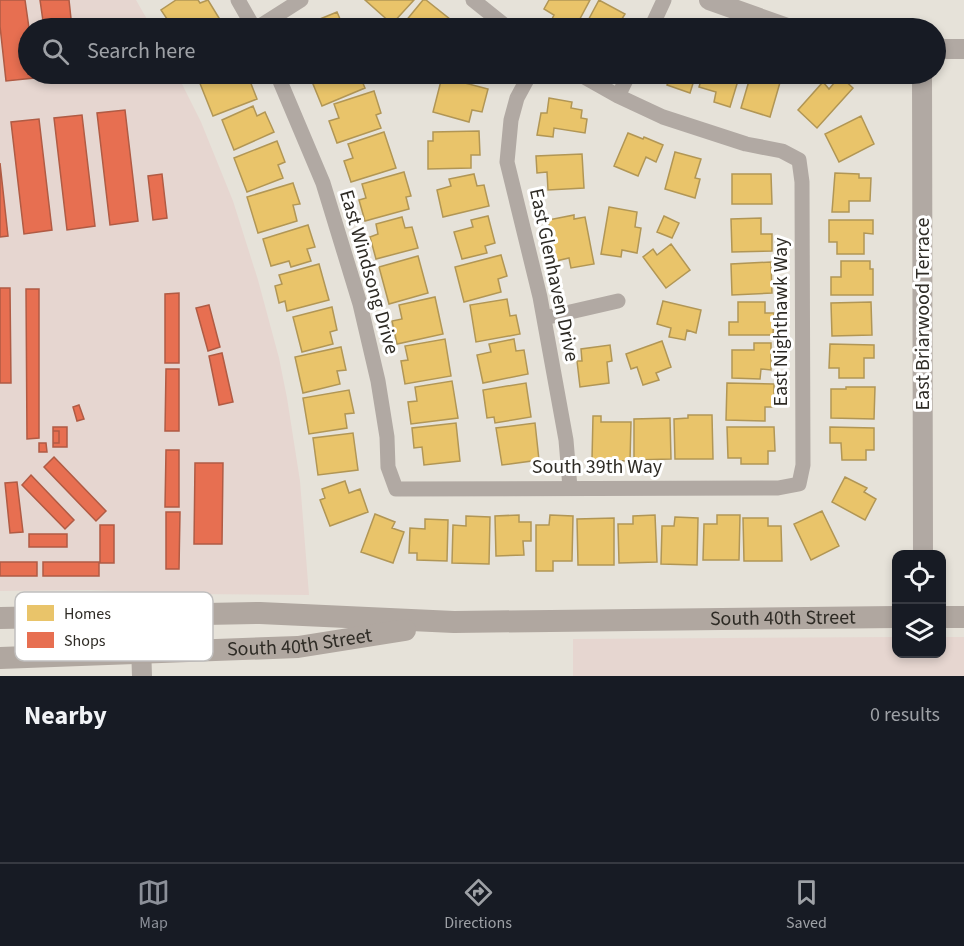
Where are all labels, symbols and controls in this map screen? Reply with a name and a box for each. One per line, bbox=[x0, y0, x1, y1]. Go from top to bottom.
search box bbox=[18, 18, 946, 84]
icon: search bbox=[39, 35, 72, 68]
text: Search here bbox=[87, 35, 195, 67]
street label: East Glenhaven Drive bbox=[522, 186, 586, 364]
street label: East Windsong Drive bbox=[332, 187, 406, 357]
street label: East Briarwood Terrace bbox=[909, 217, 937, 410]
street label: East Nighthawk Way bbox=[767, 237, 795, 407]
street label: South 39th Way bbox=[532, 453, 663, 481]
map controls bbox=[892, 550, 946, 658]
button: locate bbox=[892, 550, 946, 604]
legend bbox=[15, 592, 213, 661]
text: Homes bbox=[64, 603, 111, 625]
street label: South 40th Street bbox=[710, 603, 856, 633]
button: layers bbox=[892, 604, 946, 658]
street label: South 40th Street bbox=[226, 621, 374, 664]
text: Shops bbox=[64, 630, 106, 652]
text: Nearby bbox=[24, 697, 107, 734]
text: 0 results bbox=[870, 701, 940, 729]
tab: Map bbox=[137, 876, 170, 934]
tab: Directions bbox=[444, 876, 512, 934]
tab: Saved bbox=[786, 876, 827, 934]

